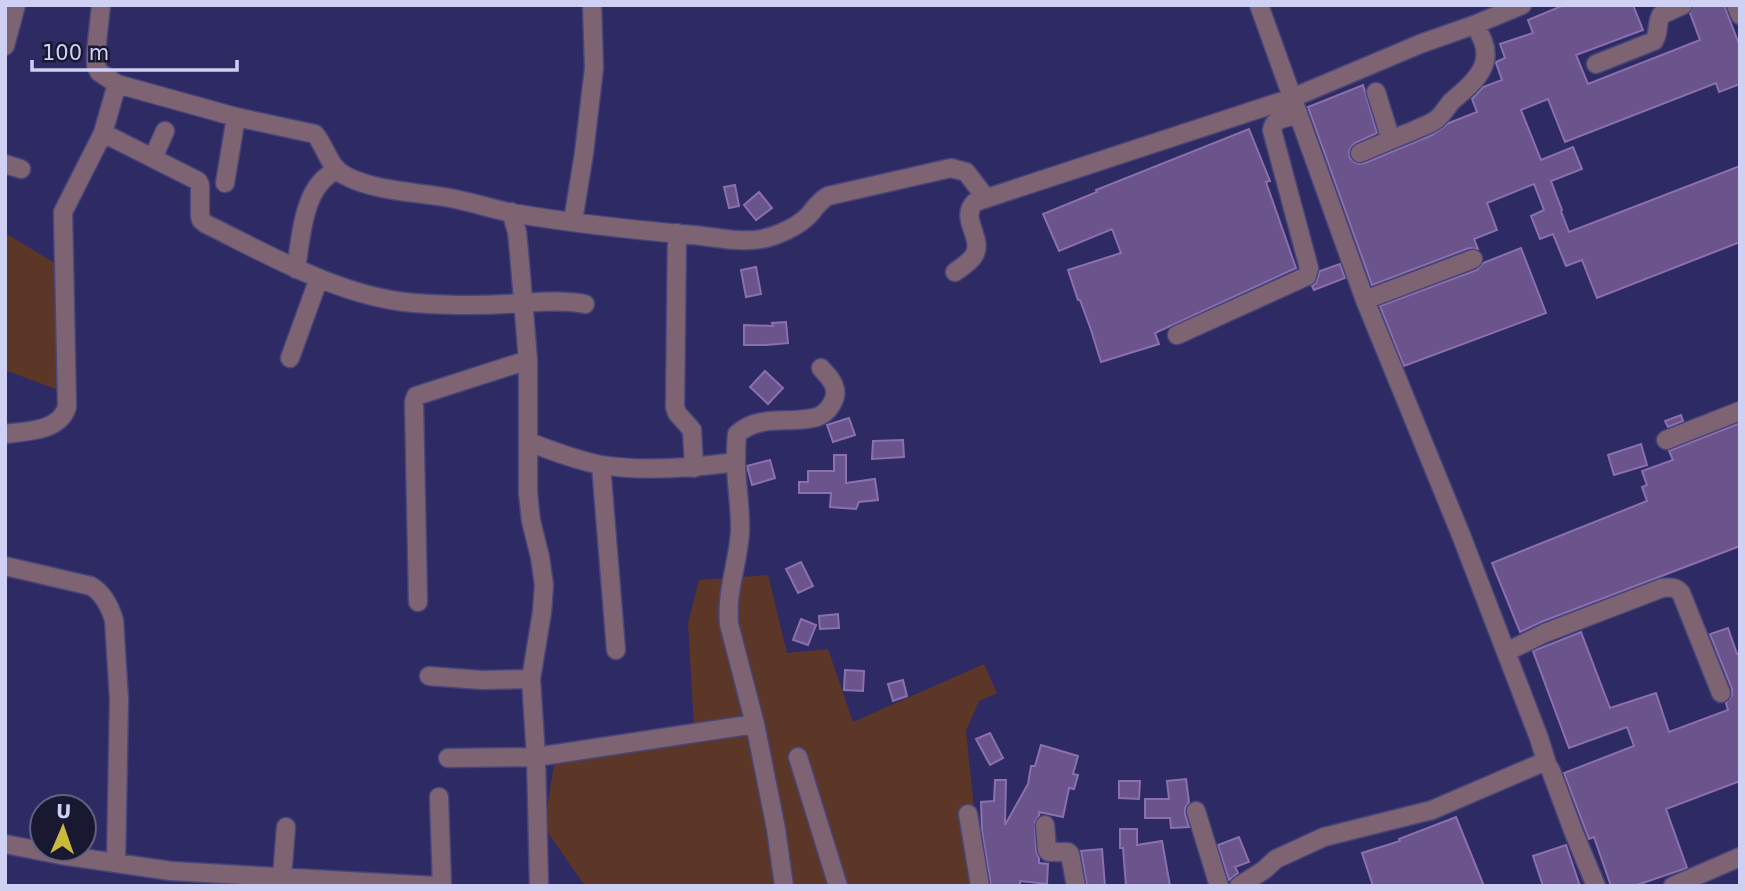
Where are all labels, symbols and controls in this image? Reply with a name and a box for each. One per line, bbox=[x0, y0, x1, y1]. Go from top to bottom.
scale bar bbox=[32, 28, 236, 72]
text: 100 m bbox=[42, 41, 109, 65]
north arrow bbox=[28, 793, 98, 863]
text: U bbox=[55, 800, 72, 822]

